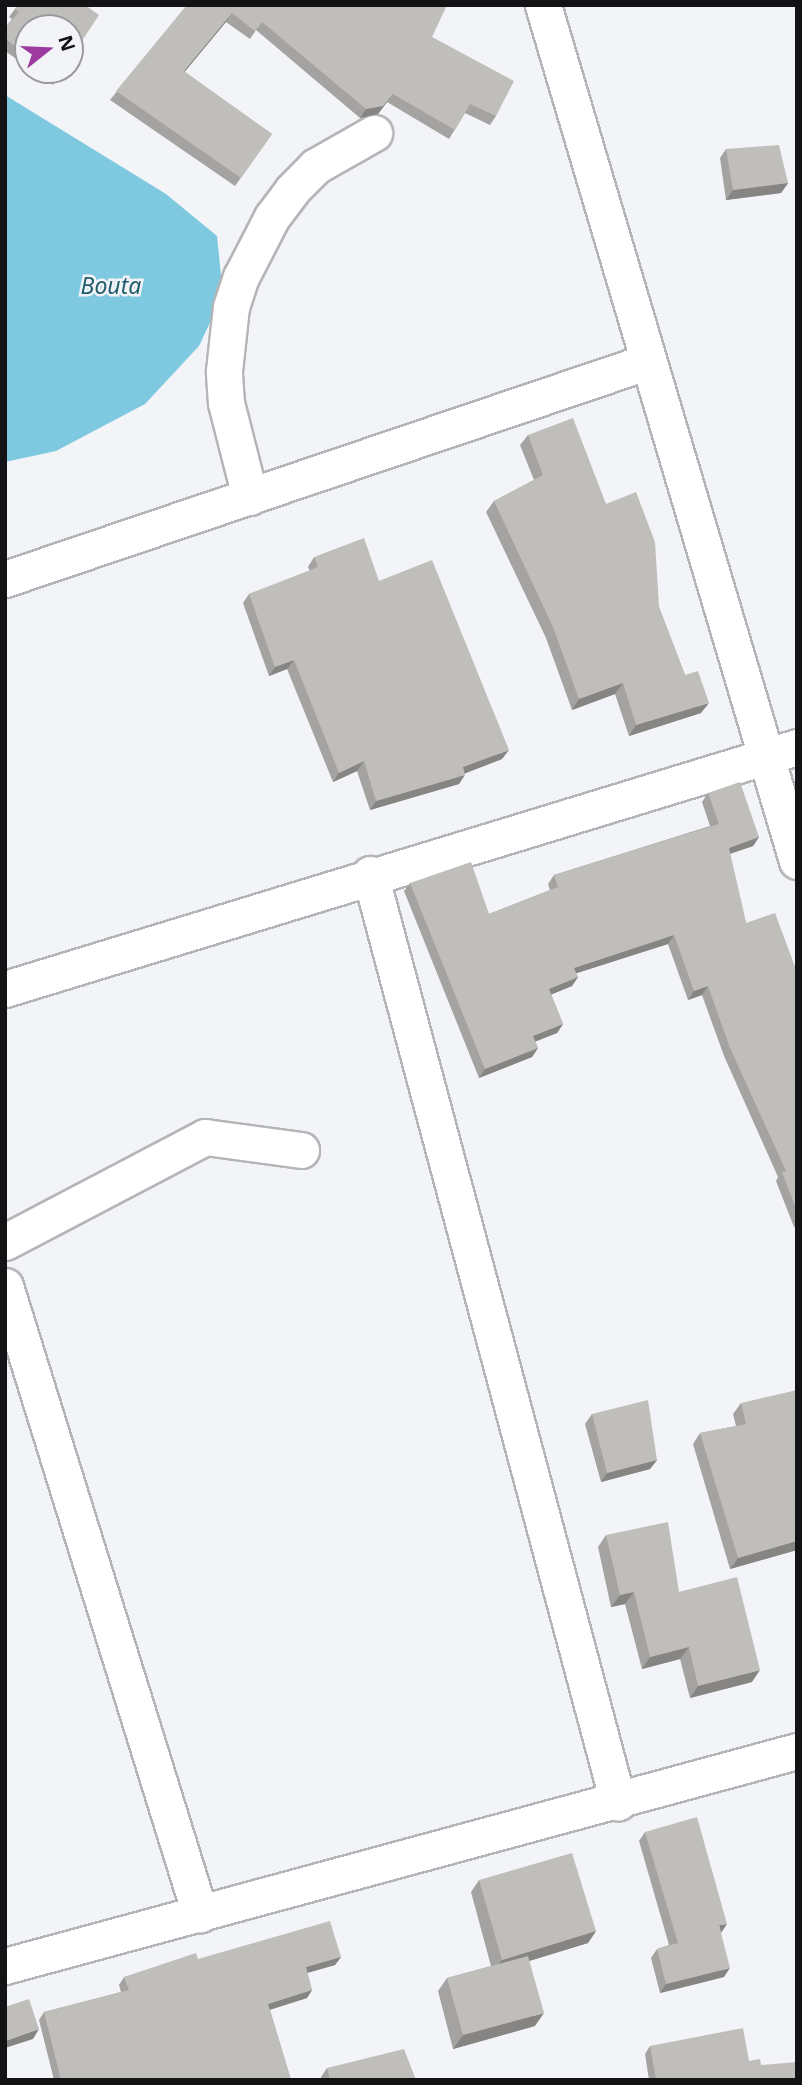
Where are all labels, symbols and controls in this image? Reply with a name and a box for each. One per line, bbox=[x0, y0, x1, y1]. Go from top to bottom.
north arrow bbox=[14, 14, 84, 84]
text: N bbox=[52, 32, 82, 54]
water label: Bouta bbox=[81, 271, 141, 299]

